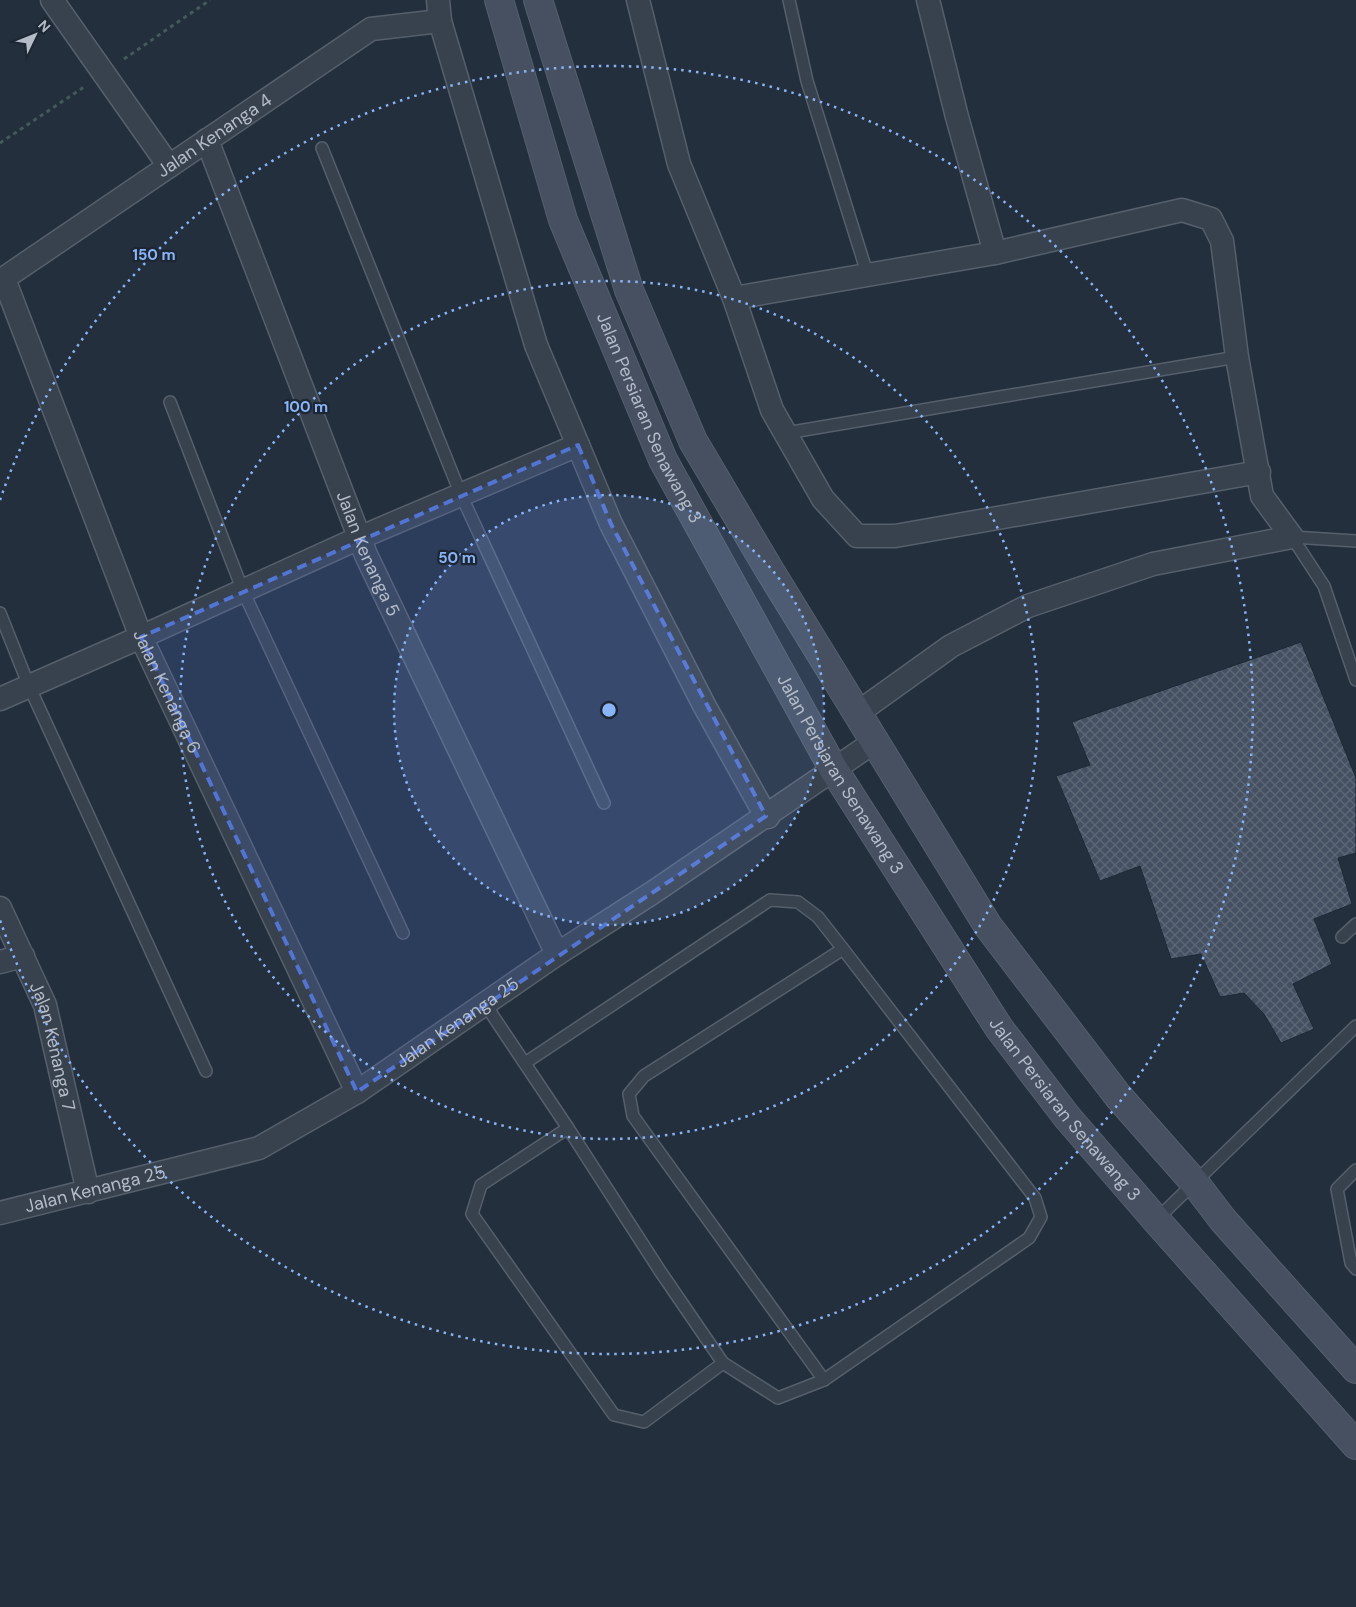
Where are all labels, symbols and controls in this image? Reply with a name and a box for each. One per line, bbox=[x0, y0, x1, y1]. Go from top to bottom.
north arrow bbox=[10, 10, 60, 60]
text: N bbox=[34, 16, 55, 36]
street label: Jalan Kenanga 4 bbox=[152, 88, 276, 183]
text: 150 m bbox=[133, 245, 176, 265]
street label: Jalan Persiaran Senawang 3 bbox=[591, 309, 708, 527]
text: 100 m bbox=[284, 397, 328, 417]
street label: Jalan Kenanga 5 bbox=[331, 488, 406, 620]
text: 50 m bbox=[438, 548, 476, 568]
street label: Jalan Kenanga 6 bbox=[127, 627, 207, 758]
street label: Jalan Persiaran Senawang 3 bbox=[771, 670, 910, 879]
centre of rings bbox=[600, 701, 618, 719]
street label: Jalan Kenanga 25 bbox=[391, 972, 524, 1074]
street label: Jalan Kenanga 7 bbox=[24, 978, 81, 1113]
street label: Jalan Persiaran Senawang 3 bbox=[984, 1013, 1146, 1206]
street label: Jalan Kenanga 25 bbox=[22, 1160, 168, 1218]

